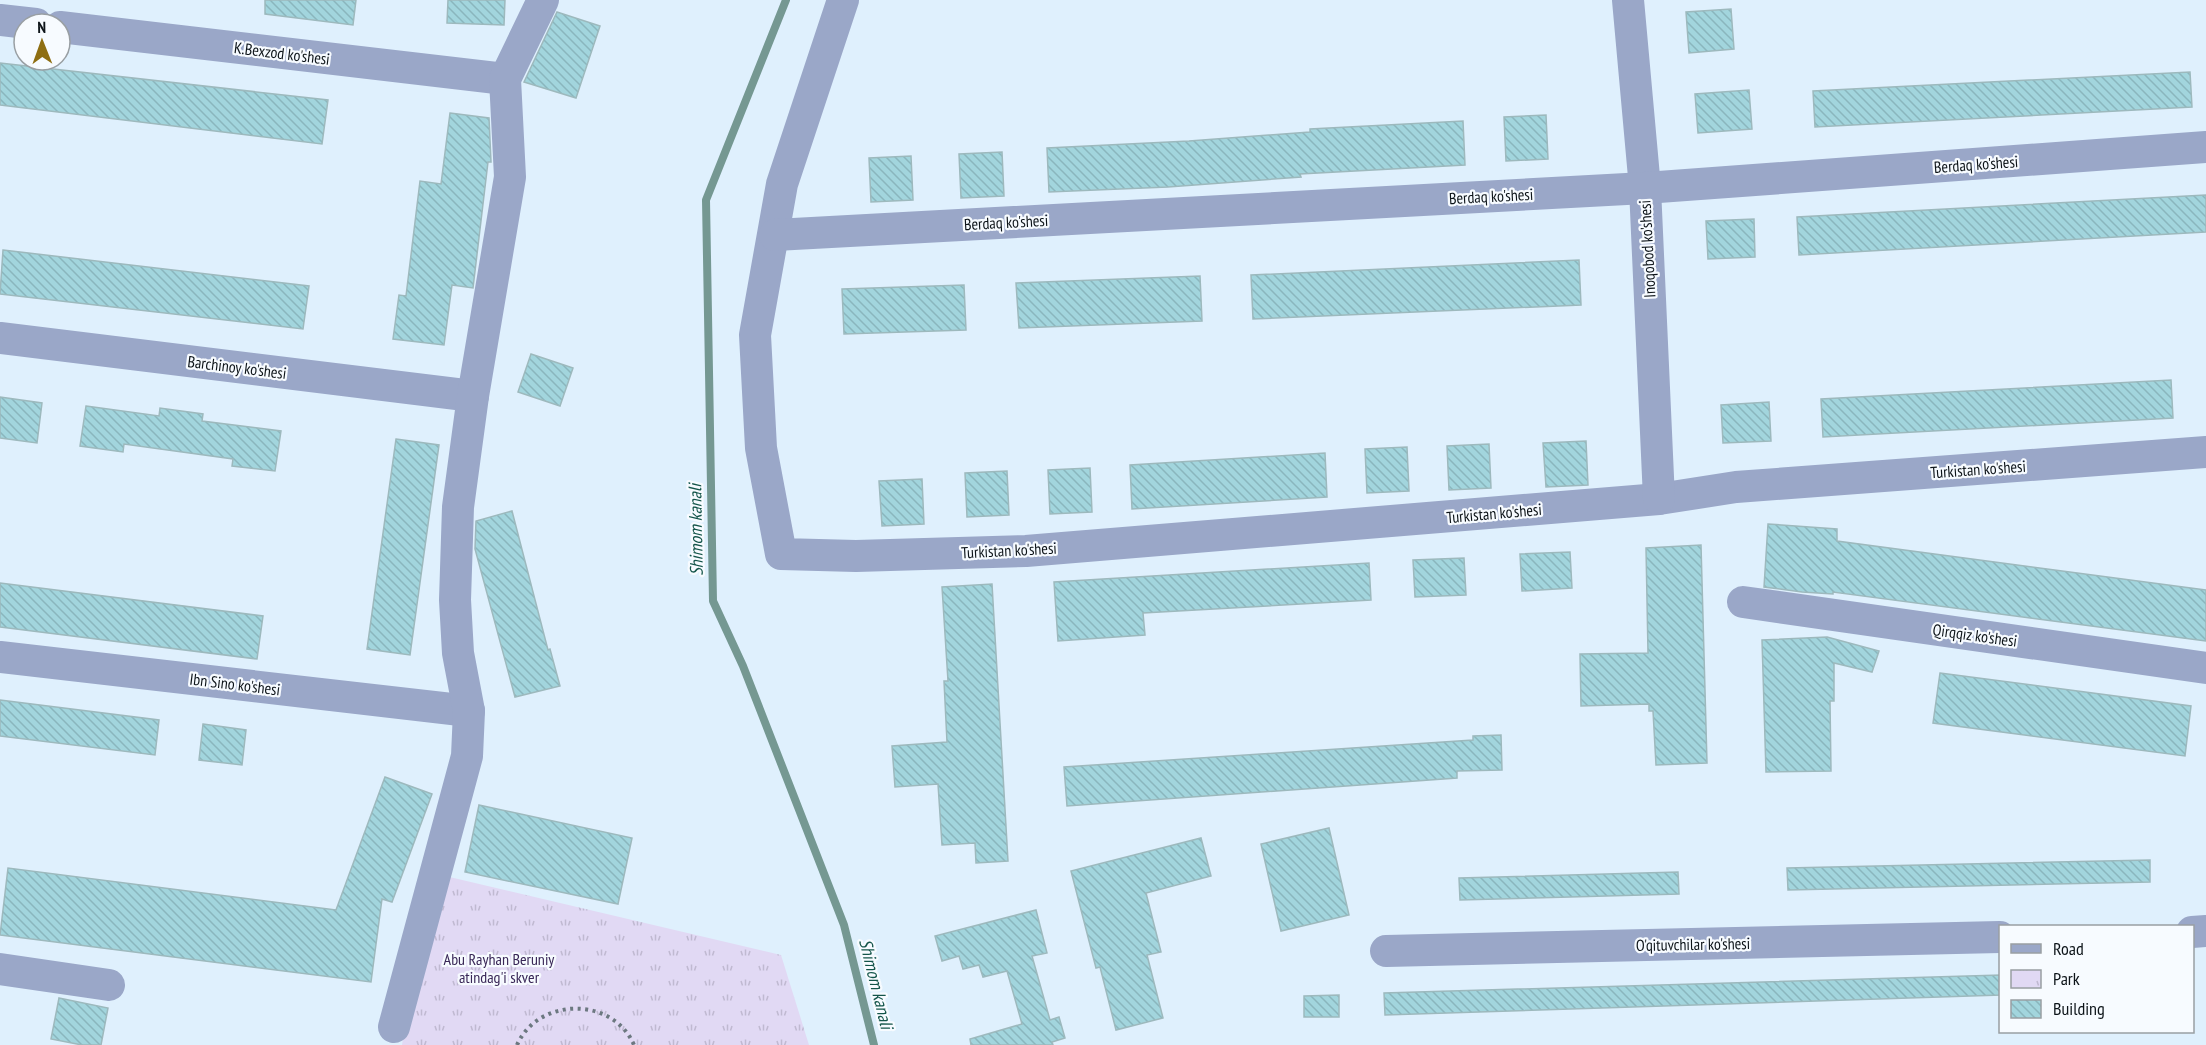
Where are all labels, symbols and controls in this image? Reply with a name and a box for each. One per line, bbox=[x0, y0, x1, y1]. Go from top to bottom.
north arrow bbox=[12, 12, 72, 72]
text: N bbox=[37, 17, 46, 37]
street label: K.Bexzod ko'shesi bbox=[233, 37, 331, 69]
street label: Berdaq ko'shesi bbox=[1933, 151, 2019, 177]
street label: Berdaq ko'shesi bbox=[1448, 184, 1534, 208]
street label: Inoqobod ko'shesi bbox=[1634, 200, 1660, 298]
street label: Berdaq ko'shesi bbox=[963, 210, 1049, 234]
street label: Barchinoy ko'shesi bbox=[186, 351, 288, 383]
street label: Turkistan ko'shesi bbox=[1930, 456, 2026, 482]
water label: Shimom kanali bbox=[683, 482, 708, 576]
street label: Turkistan ko'shesi bbox=[1445, 499, 1543, 527]
street label: Turkistan ko'shesi bbox=[961, 538, 1057, 562]
street label: Qirqqiz ko'shesi bbox=[1932, 619, 2018, 651]
street label: Ibn Sino ko'shesi bbox=[189, 669, 281, 699]
legend bbox=[1999, 925, 2194, 1033]
street label: O'qituvchilar ko'shesi bbox=[1636, 933, 1750, 955]
water label: Shimom kanali bbox=[854, 936, 899, 1033]
text: Road bbox=[2053, 937, 2084, 960]
park label: Abu Rayhan Beruniy atindag'i skver bbox=[444, 949, 554, 987]
text: Park bbox=[2053, 967, 2080, 990]
text: Building bbox=[2053, 997, 2105, 1020]

